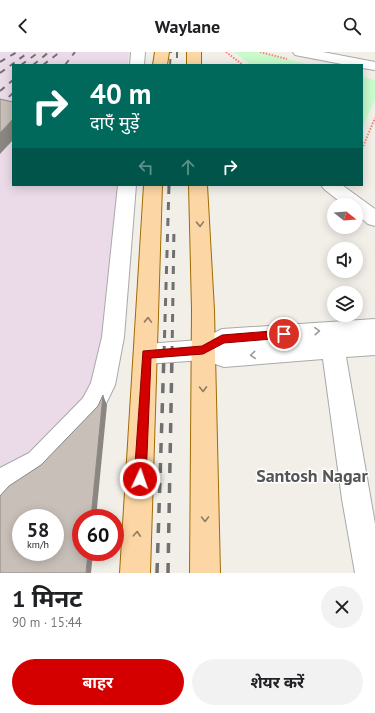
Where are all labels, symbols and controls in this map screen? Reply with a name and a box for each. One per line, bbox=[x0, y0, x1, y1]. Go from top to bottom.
icon: back bbox=[12, 15, 34, 37]
text: Waylane bbox=[155, 15, 220, 38]
icon: search bbox=[341, 15, 363, 37]
text: 40 m bbox=[90, 75, 151, 112]
icon: right bbox=[24, 80, 76, 132]
text: दाएँ मुड़ें bbox=[90, 111, 139, 134]
icon: left bbox=[135, 156, 157, 178]
icon: ahead bbox=[177, 156, 199, 178]
icon: right bbox=[219, 156, 241, 178]
north arrow bbox=[327, 198, 363, 234]
map controls bbox=[327, 198, 363, 322]
one-way arrow bbox=[196, 221, 204, 227]
button: sound bbox=[327, 242, 363, 278]
button: layers bbox=[327, 286, 363, 322]
one-way arrow bbox=[144, 317, 152, 323]
pin bbox=[267, 317, 301, 351]
icon: arrive bbox=[273, 323, 295, 345]
one-way arrow bbox=[314, 327, 320, 336]
one-way arrow bbox=[250, 350, 256, 359]
one-way arrow bbox=[199, 386, 207, 392]
position arrow bbox=[119, 458, 161, 500]
district label: Santosh Nagar bbox=[256, 464, 369, 487]
speed limit sign: 60 bbox=[72, 509, 124, 561]
one-way arrow bbox=[201, 516, 209, 522]
text: 58 bbox=[27, 517, 49, 543]
one-way arrow bbox=[133, 531, 141, 537]
text: km/h bbox=[27, 538, 49, 551]
text: 1 मिनट bbox=[12, 583, 82, 614]
button: close bbox=[321, 586, 363, 628]
text: 90 m · 15:44 bbox=[12, 614, 82, 631]
button: बाहर bbox=[12, 659, 184, 705]
button: शेयर करें bbox=[192, 659, 363, 705]

